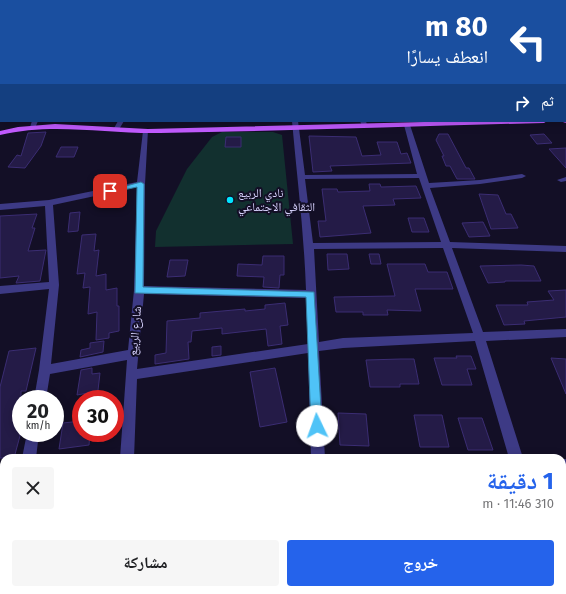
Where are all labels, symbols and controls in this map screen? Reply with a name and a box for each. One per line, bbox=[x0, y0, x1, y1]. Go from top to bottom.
text: 80 m bbox=[425, 10, 488, 43]
icon: left bbox=[502, 16, 554, 68]
text: انعطف يسارًا bbox=[407, 46, 488, 68]
icon: right bbox=[511, 92, 533, 114]
text: ثم bbox=[541, 92, 554, 110]
pin bbox=[93, 174, 127, 208]
icon: arrive bbox=[99, 180, 121, 202]
place label: نادي الربيع الثقافي الاجتماعي bbox=[238, 186, 315, 217]
marker: نادي الربيع الثقافي الاجتماعي bbox=[225, 195, 235, 205]
street label: شارع الربيع bbox=[126, 306, 145, 356]
speed limit sign: 30 bbox=[72, 390, 124, 442]
text: 20 bbox=[27, 399, 49, 423]
position arrow bbox=[296, 405, 338, 447]
text: km/h bbox=[26, 420, 50, 432]
button: close bbox=[12, 467, 54, 509]
text: 1 دقيقة bbox=[487, 467, 554, 495]
text: 310 m · 11:46 bbox=[482, 496, 554, 511]
button: مشاركة bbox=[12, 540, 279, 586]
button: خروج bbox=[287, 540, 554, 586]

